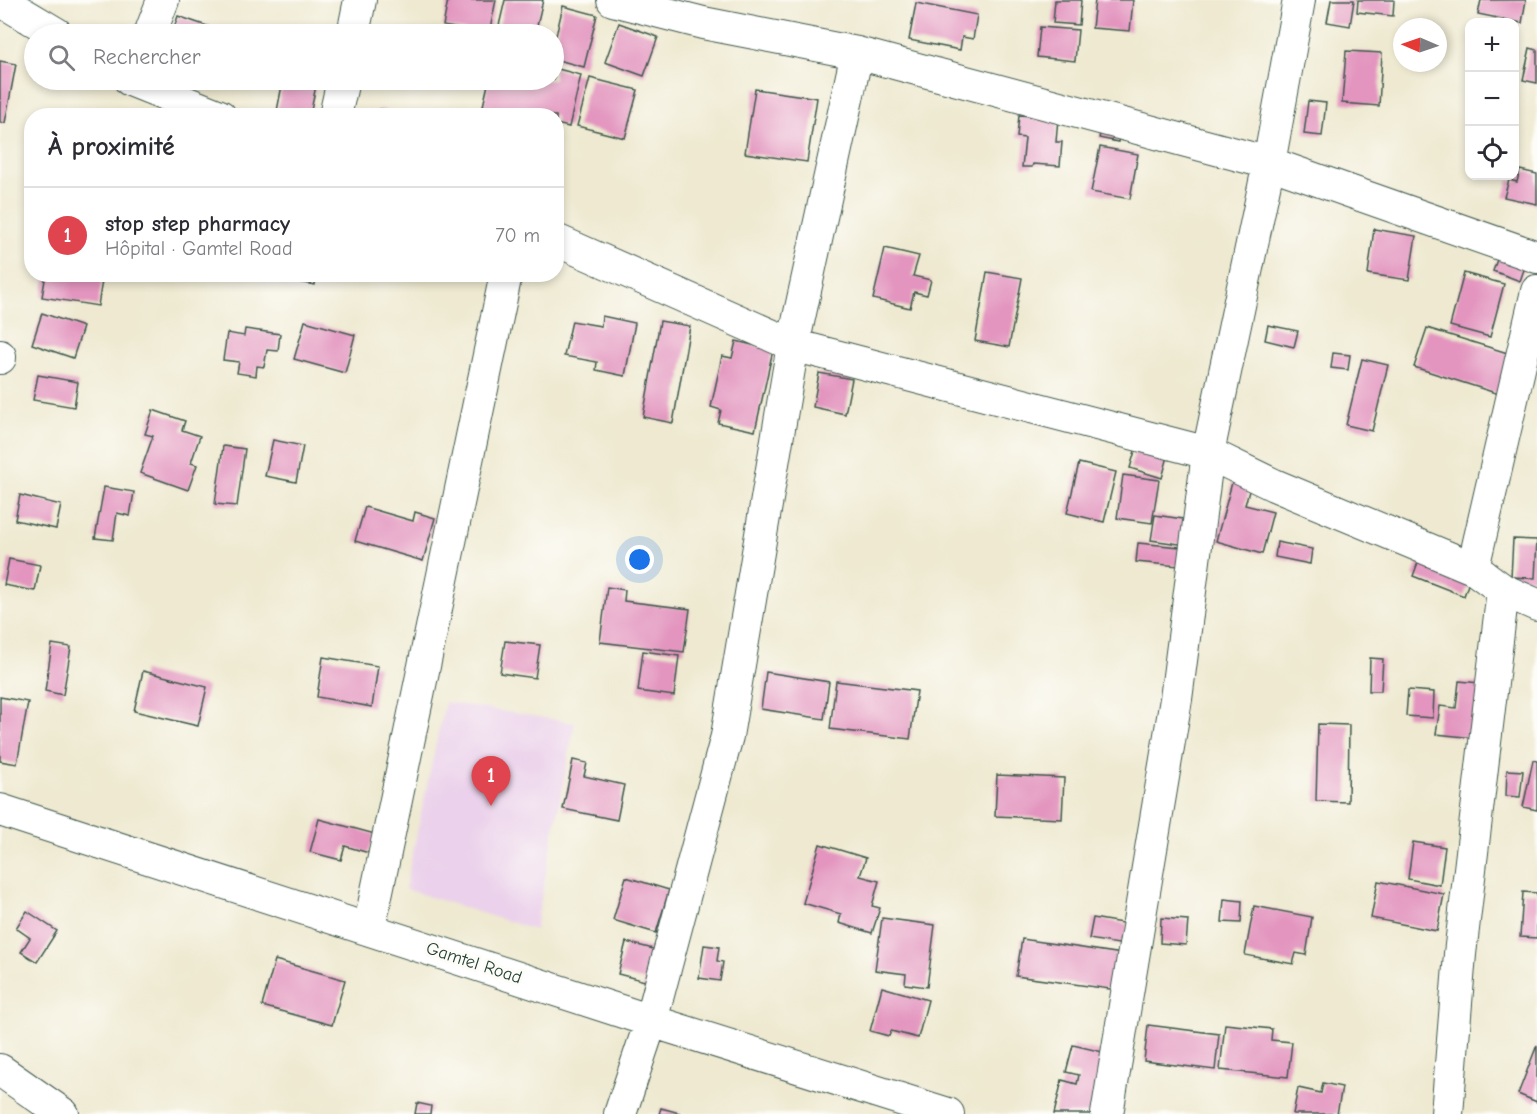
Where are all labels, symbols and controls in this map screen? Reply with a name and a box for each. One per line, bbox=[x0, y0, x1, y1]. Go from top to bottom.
north arrow bbox=[1393, 18, 1447, 72]
map controls bbox=[1465, 18, 1519, 180]
button: + bbox=[1465, 18, 1519, 72]
search box bbox=[24, 24, 564, 90]
icon: search bbox=[45, 41, 78, 74]
text: Rechercher bbox=[93, 44, 201, 70]
button: − bbox=[1465, 72, 1519, 126]
button: locate bbox=[1465, 126, 1519, 180]
text: À proximité bbox=[48, 132, 175, 162]
text: stop step pharmacy bbox=[105, 211, 290, 237]
text: 1 bbox=[64, 224, 71, 247]
text: 70 m bbox=[495, 224, 540, 247]
text: Hôpital · Gamtel Road bbox=[105, 237, 293, 260]
your location bbox=[625, 545, 654, 574]
pin: 1 bbox=[472, 756, 510, 806]
street label: Gamtel Road bbox=[423, 938, 525, 988]

